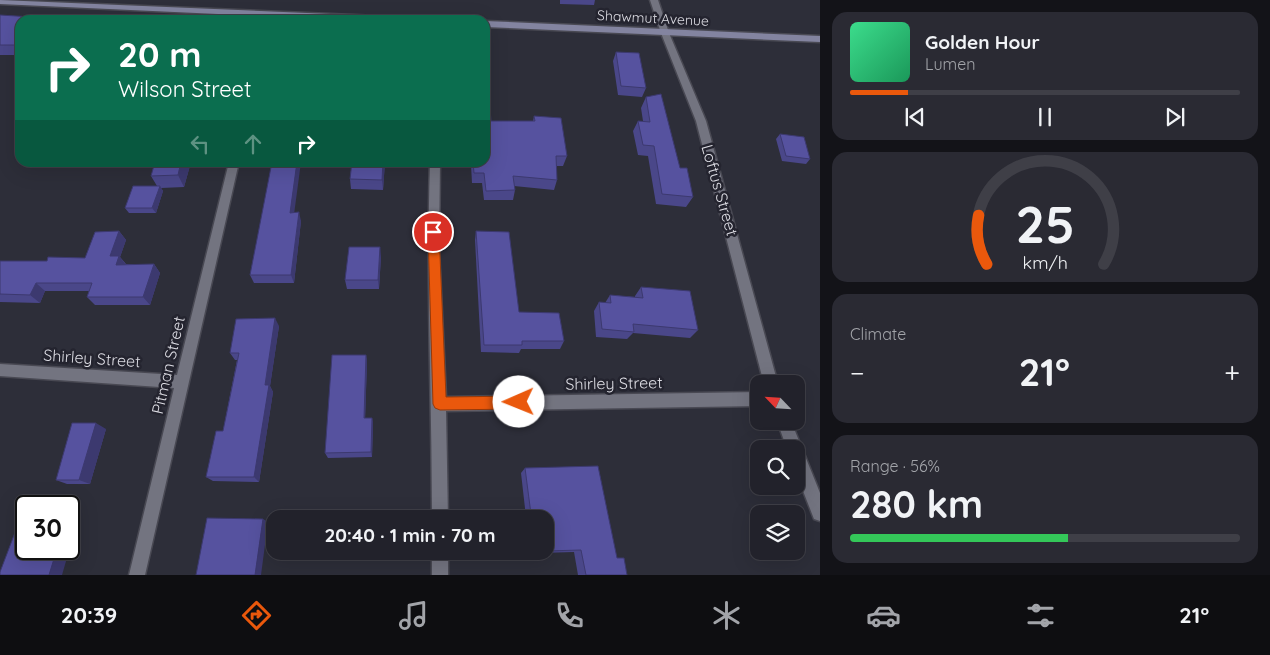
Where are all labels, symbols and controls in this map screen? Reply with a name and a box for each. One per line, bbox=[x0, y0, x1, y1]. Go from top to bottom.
street label: Shawmut Avenue bbox=[597, 6, 709, 30]
text: Golden Hour bbox=[925, 30, 1040, 54]
text: 20 m bbox=[118, 32, 201, 76]
icon: right bbox=[35, 35, 100, 100]
text: Lumen bbox=[925, 54, 976, 74]
text: Wilson Street bbox=[118, 75, 251, 103]
icon: previous bbox=[901, 103, 929, 131]
icon: pause bbox=[1031, 103, 1059, 131]
icon: next bbox=[1161, 103, 1189, 131]
icon: left bbox=[186, 130, 214, 158]
icon: ahead bbox=[239, 130, 267, 158]
icon: right bbox=[292, 130, 320, 158]
street label: Loftus Street bbox=[697, 142, 743, 238]
text: 25 bbox=[1015, 191, 1075, 256]
pin bbox=[412, 211, 454, 253]
icon: arrive bbox=[419, 218, 447, 246]
text: km/h bbox=[1022, 251, 1068, 273]
street label: Pitman Street bbox=[147, 314, 189, 416]
text: Climate bbox=[850, 324, 906, 344]
street label: Shirley Street bbox=[43, 345, 141, 371]
text: 21° bbox=[1019, 348, 1070, 396]
text: − bbox=[850, 355, 865, 390]
text: + bbox=[1224, 355, 1240, 390]
street label: Shirley Street bbox=[565, 372, 663, 394]
position arrow bbox=[492, 375, 544, 427]
north arrow bbox=[750, 375, 805, 430]
map controls bbox=[750, 375, 805, 560]
button: search bbox=[750, 440, 805, 495]
text: Range · 56% bbox=[850, 456, 940, 476]
text: 280 km bbox=[850, 480, 983, 528]
speed limit sign: 30 bbox=[15, 495, 80, 560]
button: layers bbox=[750, 505, 805, 560]
text: 20:40 · 1 min · 70 m bbox=[324, 523, 496, 547]
icon: directions bbox=[239, 598, 274, 633]
icon: music bbox=[396, 598, 431, 633]
icon: phone bbox=[552, 598, 587, 633]
icon: climate bbox=[709, 598, 744, 633]
icon: car bbox=[866, 598, 901, 633]
icon: filters bbox=[1023, 598, 1058, 633]
text: 20:39 bbox=[61, 601, 117, 629]
text: 21° bbox=[1179, 601, 1209, 629]

